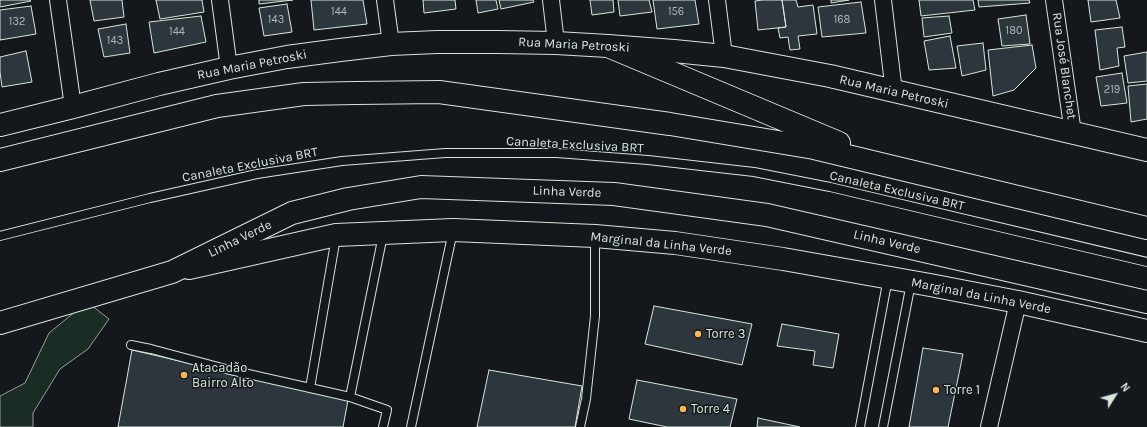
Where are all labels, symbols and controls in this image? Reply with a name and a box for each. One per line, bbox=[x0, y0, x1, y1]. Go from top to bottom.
house number: 144 bbox=[331, 5, 347, 19]
house number: 156 bbox=[668, 5, 684, 19]
street label: Rua José Blanchet bbox=[1049, 12, 1079, 120]
house number: 143 bbox=[268, 13, 284, 27]
house number: 168 bbox=[834, 13, 850, 27]
house number: 132 bbox=[9, 15, 25, 29]
house number: 180 bbox=[1006, 24, 1022, 38]
house number: 144 bbox=[169, 25, 185, 39]
house number: 143 bbox=[107, 34, 123, 48]
street label: Rua Maria Petroski bbox=[518, 34, 630, 56]
street label: Rua Maria Petroski bbox=[196, 47, 308, 83]
street label: Rua Maria Petroski bbox=[838, 72, 950, 112]
house number: 219 bbox=[1104, 83, 1120, 97]
street label: Canaleta Exclusiva BRT bbox=[506, 134, 644, 156]
street label: Canaleta Exclusiva BRT bbox=[181, 144, 319, 186]
street label: Canaleta Exclusiva BRT bbox=[828, 168, 966, 214]
street label: Linha Verde bbox=[532, 183, 602, 201]
street label: Linha Verde bbox=[206, 217, 274, 261]
street label: Linha Verde bbox=[852, 227, 922, 257]
street label: Marginal da Linha Verde bbox=[590, 229, 732, 259]
street label: Marginal da Linha Verde bbox=[910, 275, 1052, 317]
place label: Torre 3 bbox=[706, 326, 745, 342]
marker: Torre 3 bbox=[693, 329, 703, 339]
place label: Atacadão Bairro Alto bbox=[192, 360, 254, 391]
marker: Atacadão Bairro Alto bbox=[179, 370, 189, 380]
north arrow bbox=[1095, 375, 1135, 415]
text: N bbox=[1117, 380, 1133, 395]
place label: Torre 1 bbox=[944, 382, 980, 398]
marker: Torre 1 bbox=[931, 385, 941, 395]
place label: Torre 4 bbox=[691, 401, 730, 417]
marker: Torre 4 bbox=[678, 404, 688, 414]

